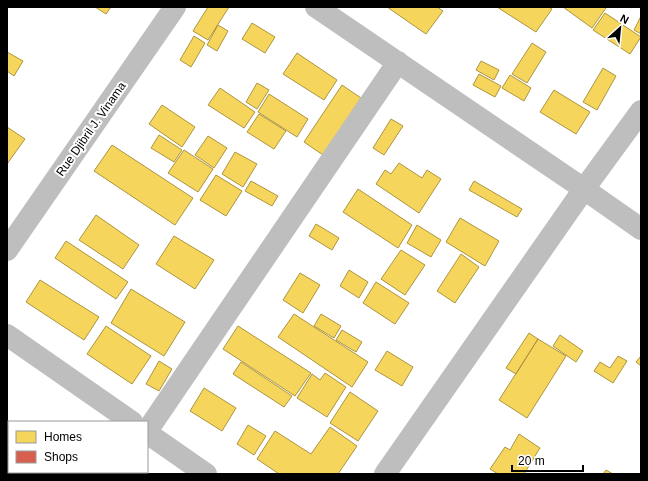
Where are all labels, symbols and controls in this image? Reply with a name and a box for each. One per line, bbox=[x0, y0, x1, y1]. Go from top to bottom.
north arrow bbox=[600, 8, 640, 48]
text: N bbox=[618, 12, 631, 26]
street label: Rue Djibril J. Vinama bbox=[53, 79, 129, 179]
legend bbox=[8, 421, 148, 473]
text: Homes bbox=[44, 430, 82, 444]
scale bar bbox=[512, 447, 583, 473]
text: Shops bbox=[44, 450, 78, 464]
text: 20 m bbox=[518, 454, 545, 468]

